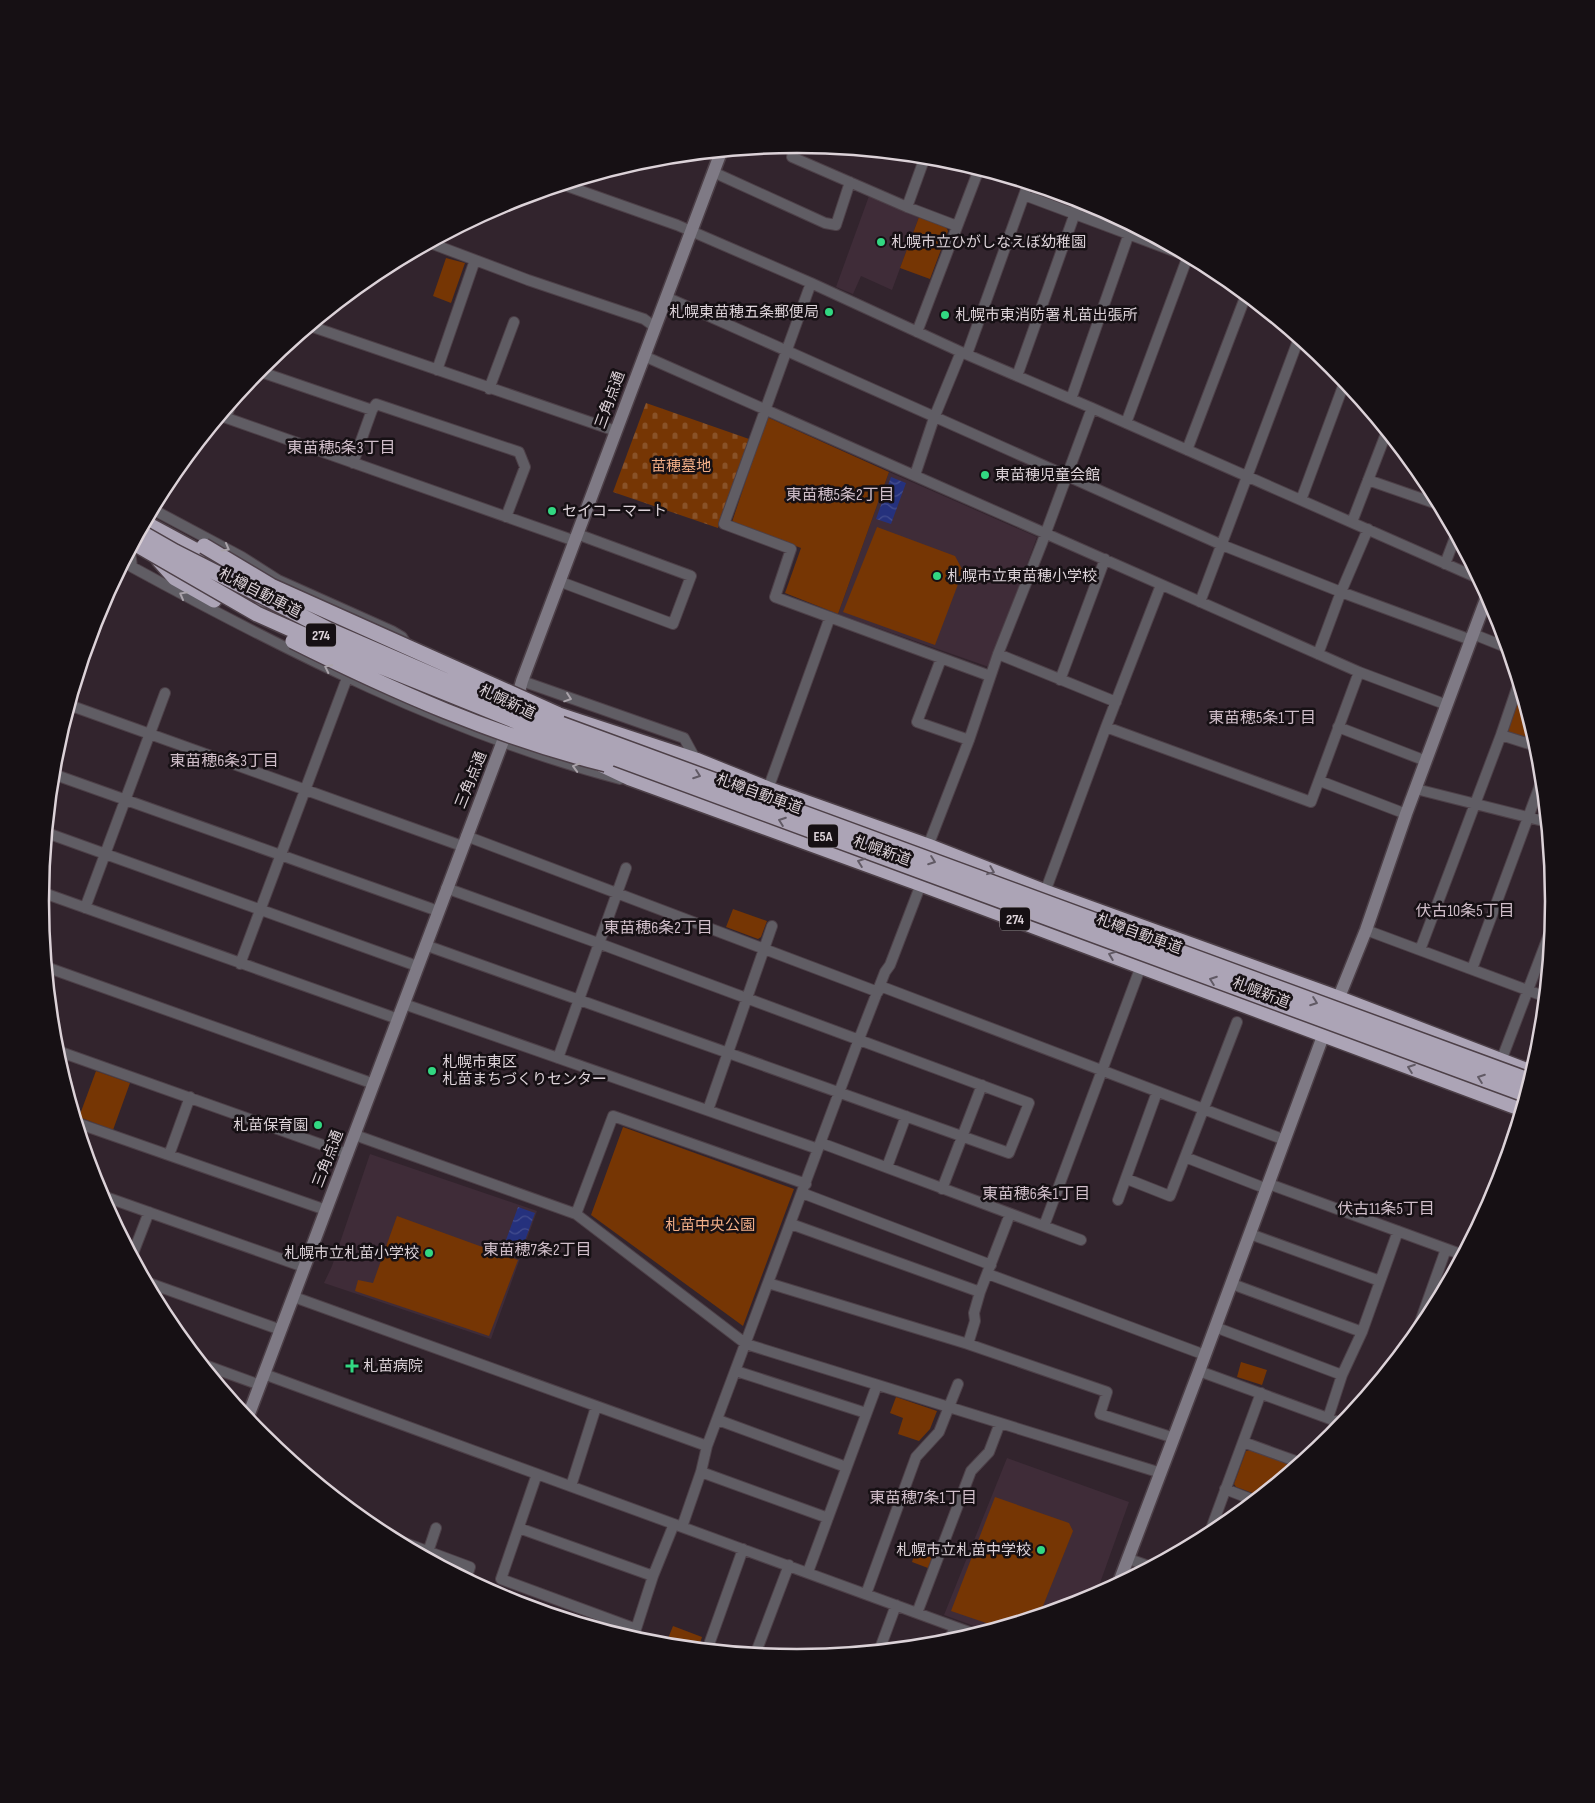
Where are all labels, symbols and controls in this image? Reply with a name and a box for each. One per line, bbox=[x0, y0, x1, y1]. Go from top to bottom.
place label: 札幌市立ひがしなえぼ幼稚園 bbox=[891, 233, 1086, 252]
marker: 札幌市立ひがしなえぼ幼稚園 bbox=[875, 236, 887, 248]
place label: 札幌東苗穂五条郵便局 bbox=[669, 303, 819, 322]
marker: 札幌東苗穂五条郵便局 bbox=[823, 306, 835, 318]
place label: 札幌市東消防署 札苗出張所 bbox=[955, 306, 1137, 325]
marker: 札幌市東消防署 札苗出張所 bbox=[939, 309, 951, 321]
street label: 三角点通 bbox=[591, 369, 629, 431]
district label: 東苗穂5条3丁目 bbox=[286, 439, 396, 458]
park label: 苗穂墓地 bbox=[651, 457, 711, 476]
place label: 東苗穂児童会館 bbox=[995, 466, 1100, 485]
marker: 東苗穂児童会館 bbox=[979, 469, 991, 481]
district label: 東苗穂5条2丁目 bbox=[785, 486, 895, 505]
place label: セイコーマート bbox=[562, 502, 667, 521]
marker: セイコーマート bbox=[546, 505, 558, 517]
one-way arrow bbox=[221, 542, 230, 552]
street label: 札樽自動車道 bbox=[216, 564, 304, 622]
place label: 札幌市立東苗穂小学校 bbox=[947, 567, 1097, 586]
marker: 札幌市立東苗穂小学校 bbox=[931, 570, 943, 582]
one-way arrow bbox=[179, 591, 188, 601]
road number: 274 bbox=[306, 624, 336, 646]
one-way arrow bbox=[324, 664, 333, 674]
street label: 札幌新道 bbox=[476, 681, 538, 723]
one-way arrow bbox=[563, 692, 572, 702]
district label: 東苗穂5条1丁目 bbox=[1208, 709, 1316, 728]
street label: 三角点通 bbox=[451, 749, 491, 811]
district label: 東苗穂6条3丁目 bbox=[169, 752, 279, 771]
one-way arrow bbox=[573, 763, 581, 773]
one-way arrow bbox=[692, 769, 701, 779]
street label: 札樽自動車道 bbox=[713, 770, 805, 818]
one-way arrow bbox=[778, 817, 786, 827]
road number: E5A bbox=[808, 824, 838, 848]
street label: 札幌新道 bbox=[851, 832, 913, 870]
one-way arrow bbox=[927, 855, 936, 865]
one-way arrow bbox=[857, 858, 865, 868]
one-way arrow bbox=[986, 865, 995, 875]
district label: 伏古10条5丁目 bbox=[1415, 902, 1515, 921]
road number: 274 bbox=[1000, 908, 1030, 931]
street label: 札樽自動車道 bbox=[1093, 910, 1185, 958]
district label: 東苗穂6条2丁目 bbox=[603, 919, 713, 938]
one-way arrow bbox=[1108, 951, 1116, 961]
street label: 札幌新道 bbox=[1230, 973, 1292, 1013]
one-way arrow bbox=[1209, 976, 1218, 986]
one-way arrow bbox=[1310, 996, 1318, 1006]
place label: 札幌市東区 札苗まちづくりセンター bbox=[442, 1053, 607, 1089]
one-way arrow bbox=[1407, 1064, 1416, 1074]
marker: 札幌市東区 札苗まちづくりセンター bbox=[426, 1065, 438, 1077]
one-way arrow bbox=[1477, 1074, 1486, 1084]
place label: 札苗保育園 bbox=[233, 1116, 308, 1135]
marker: 札苗保育園 bbox=[312, 1119, 324, 1131]
street label: 三角点通 bbox=[308, 1128, 348, 1190]
district label: 東苗穂6条1丁目 bbox=[982, 1185, 1090, 1204]
district label: 伏古11条5丁目 bbox=[1337, 1200, 1435, 1219]
park label: 札苗中央公園 bbox=[665, 1216, 755, 1235]
district label: 東苗穂7条2丁目 bbox=[483, 1241, 592, 1260]
place label: 札幌市立札苗小学校 bbox=[284, 1244, 419, 1263]
marker: 札幌市立札苗小学校 bbox=[423, 1247, 435, 1259]
place label: 札苗病院 bbox=[363, 1357, 423, 1376]
marker: 札苗病院 bbox=[345, 1359, 359, 1373]
district label: 東苗穂7条1丁目 bbox=[869, 1489, 977, 1508]
place label: 札幌市立札苗中学校 bbox=[896, 1541, 1031, 1560]
marker: 札幌市立札苗中学校 bbox=[1035, 1544, 1047, 1556]

